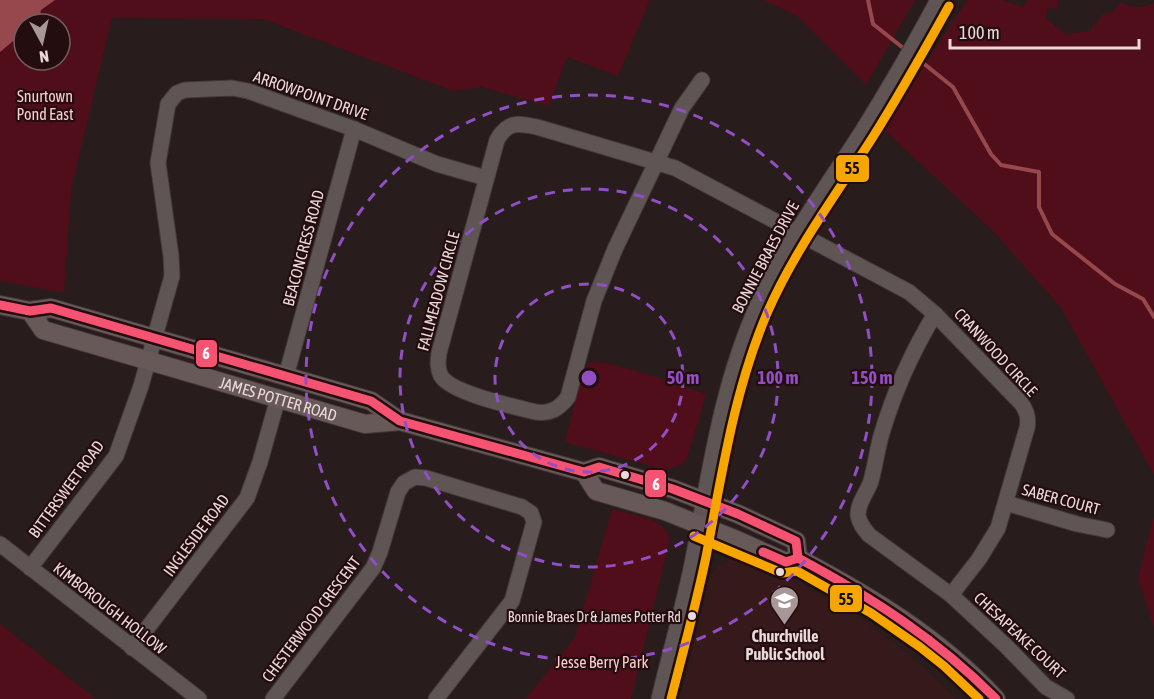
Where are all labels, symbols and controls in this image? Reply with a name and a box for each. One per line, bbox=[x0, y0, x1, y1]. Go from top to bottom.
north arrow bbox=[12, 12, 72, 72]
scale bar bbox=[950, 12, 1139, 50]
text: 100 m bbox=[959, 22, 1000, 43]
text: N bbox=[38, 47, 50, 66]
street label: ARROWPOINT DRIVE bbox=[251, 67, 371, 123]
park label: Snurtown Pond East bbox=[16, 87, 74, 123]
line badge: 55 bbox=[835, 154, 870, 183]
text: 55 bbox=[844, 159, 860, 177]
street label: BEACONCRESS ROAD bbox=[279, 188, 327, 308]
street label: BONNIE BRAES DRIVE bbox=[728, 198, 802, 316]
street label: FALLMEADOW CIRCLE bbox=[413, 229, 463, 353]
street label: CRANWOOD CIRCLE bbox=[951, 305, 1041, 400]
line badge: 6 bbox=[195, 339, 218, 368]
text: 6 bbox=[202, 344, 210, 362]
text: 50 m bbox=[667, 367, 699, 388]
text: 100 m bbox=[758, 367, 798, 388]
text: 150 m bbox=[852, 367, 892, 388]
centre of rings bbox=[579, 368, 599, 388]
street label: JAMES POTTER ROAD bbox=[217, 373, 339, 424]
street label: BITTERSWEET ROAD bbox=[25, 437, 107, 541]
unlabelled marker bbox=[619, 469, 631, 481]
line badge: 6 bbox=[644, 469, 667, 498]
text: 6 bbox=[652, 475, 660, 493]
street label: SABER COURT bbox=[1020, 480, 1102, 518]
street label: INGLESIDE ROAD bbox=[159, 491, 233, 579]
street label: CHESTERWOOD CRESCENT bbox=[258, 553, 364, 685]
street label: KIMBOROUGH HOLLOW bbox=[50, 559, 170, 658]
unlabelled marker bbox=[774, 566, 786, 578]
school or university icon: Churchville Public School bbox=[769, 584, 801, 626]
line badge: 55 bbox=[829, 584, 863, 613]
street label: CHESAPEAKE COURT bbox=[971, 588, 1069, 682]
text: 55 bbox=[838, 590, 854, 608]
place label: Bonnie Braes Dr & James Potter Rd bbox=[508, 609, 681, 625]
marker: Bonnie Braes Dr & James Potter Rd bbox=[686, 610, 698, 622]
place label: Churchville Public School bbox=[746, 627, 825, 663]
park label: Jesse Berry Park bbox=[556, 653, 648, 672]

